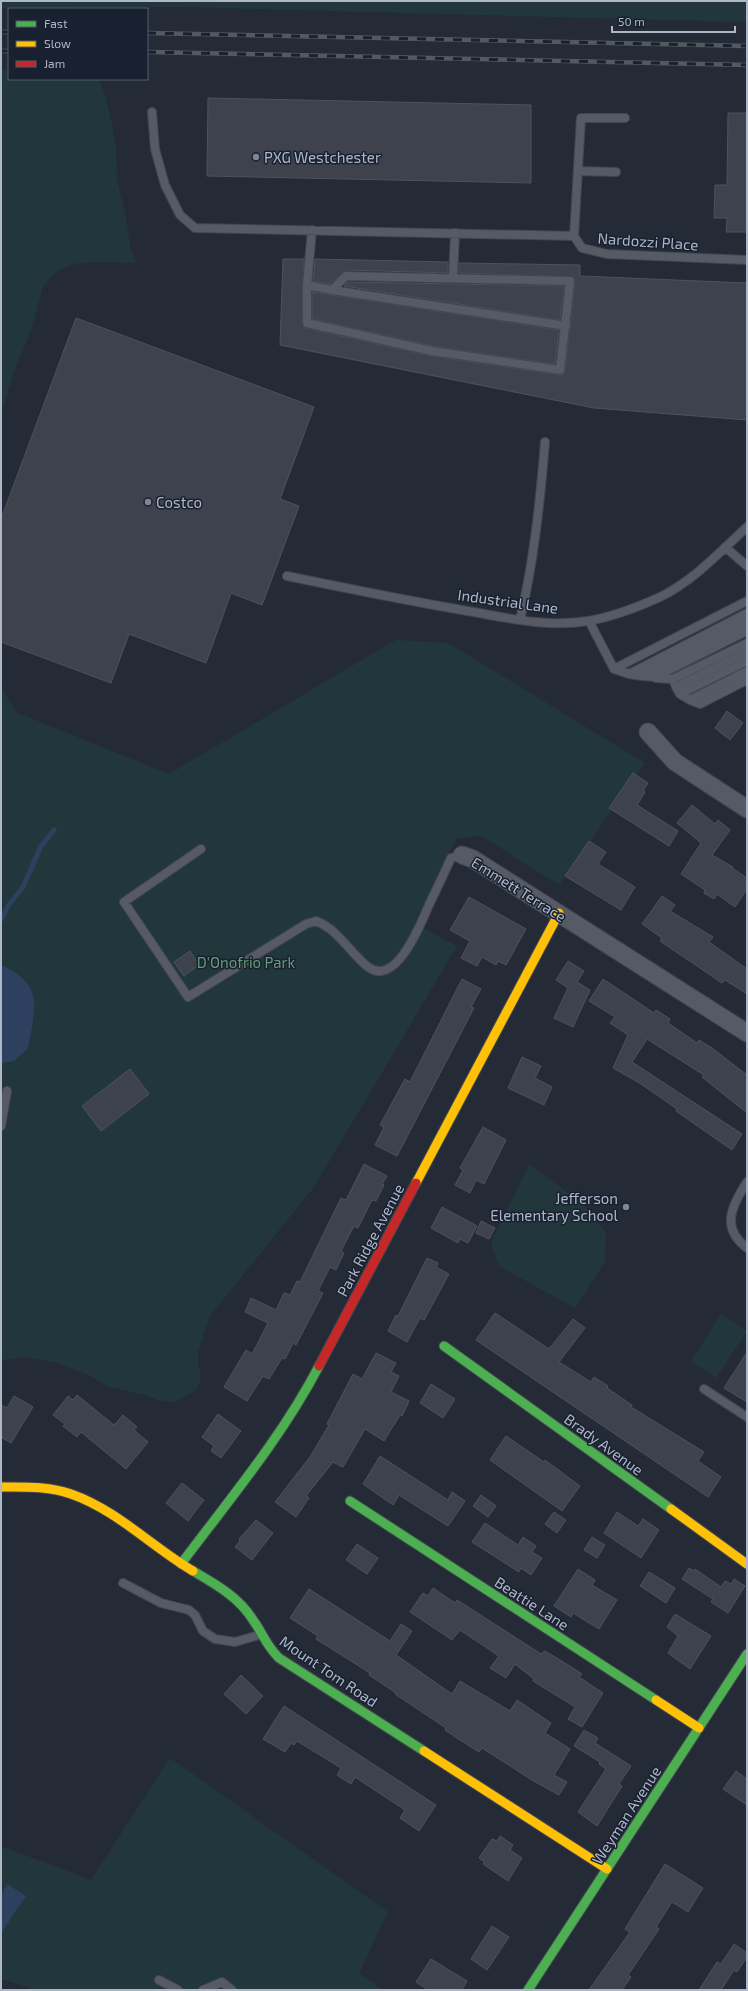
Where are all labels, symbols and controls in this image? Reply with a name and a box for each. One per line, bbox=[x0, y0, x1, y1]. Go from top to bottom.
legend bbox=[8, 8, 148, 80]
scale bar bbox=[612, 8, 735, 34]
text: 50 m bbox=[618, 14, 645, 28]
text: Fast bbox=[44, 16, 68, 30]
text: Slow bbox=[44, 36, 71, 50]
text: Jam bbox=[44, 56, 65, 70]
place label: PXG Westchester bbox=[264, 148, 381, 166]
marker: PXG Westchester bbox=[251, 152, 261, 162]
street label: Nardozzi Place bbox=[597, 229, 699, 253]
place label: Costco bbox=[156, 493, 202, 511]
marker: Costco bbox=[143, 497, 153, 507]
street label: Industrial Lane bbox=[457, 585, 559, 617]
street label: Emmett Terrace bbox=[469, 853, 569, 925]
park label: D'Onofrio Park bbox=[197, 953, 296, 971]
street label: Park Ridge Avenue bbox=[333, 1181, 407, 1299]
place label: Jefferson Elementary School bbox=[490, 1189, 619, 1224]
marker: Jefferson Elementary School bbox=[621, 1202, 631, 1212]
street label: Brady Avenue bbox=[561, 1409, 647, 1479]
street label: Beattie Lane bbox=[492, 1572, 572, 1634]
street label: Mount Tom Road bbox=[277, 1632, 381, 1710]
street label: Weyman Avenue bbox=[588, 1763, 664, 1867]

